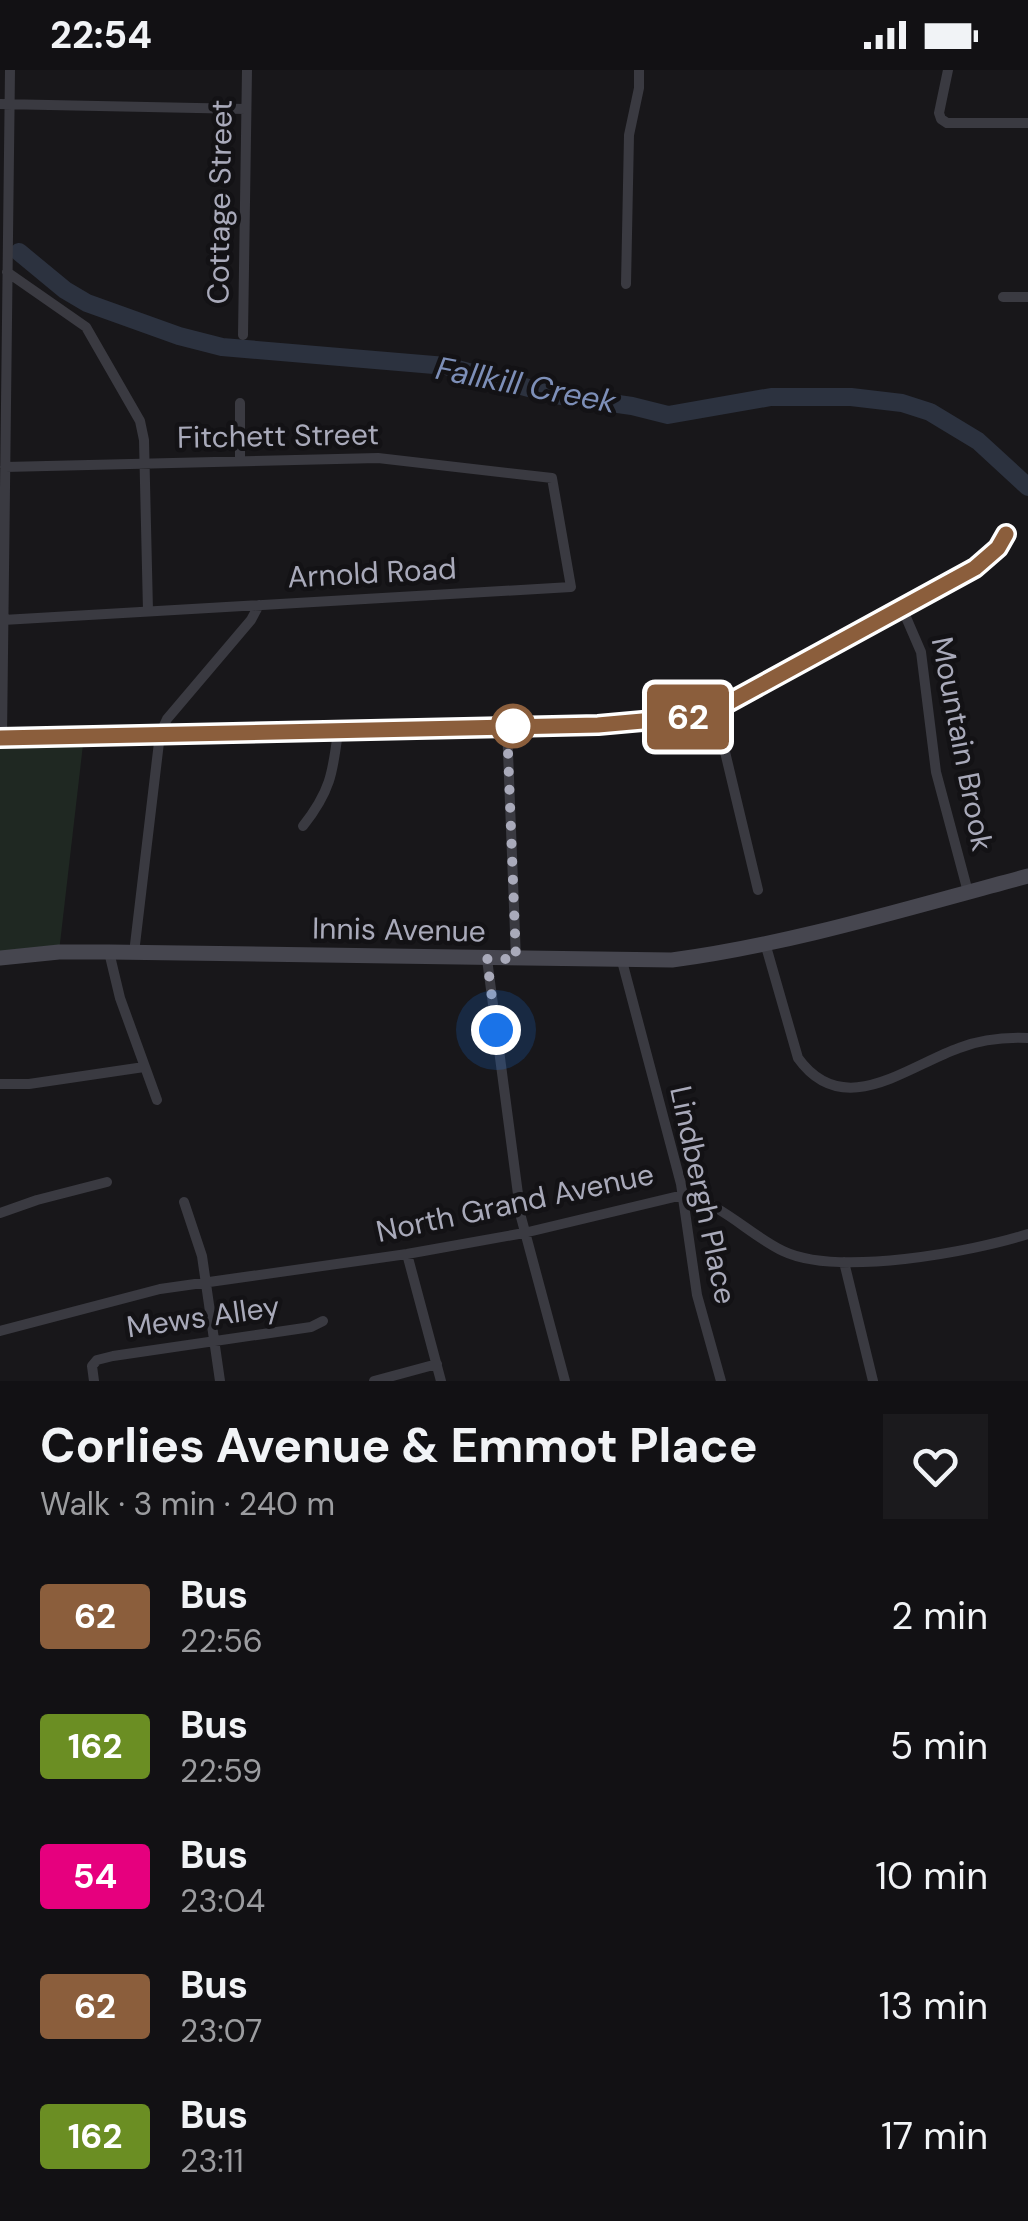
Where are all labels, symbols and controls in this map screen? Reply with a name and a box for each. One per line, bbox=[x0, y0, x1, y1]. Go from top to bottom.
text: 22:54 bbox=[50, 10, 152, 60]
street label: Cottage Street bbox=[198, 99, 241, 305]
water label: Fallkill Creek bbox=[432, 347, 620, 423]
street label: Fitchett Street bbox=[177, 414, 379, 457]
street label: Arnold Road bbox=[286, 549, 458, 596]
street label: Mountain Brook bbox=[923, 634, 1002, 854]
line badge: 62 bbox=[643, 684, 733, 750]
text: 62 bbox=[667, 694, 709, 740]
unlabelled marker bbox=[492, 705, 534, 747]
street label: Innis Avenue bbox=[312, 908, 486, 951]
your location bbox=[471, 1005, 521, 1055]
street label: Lindbergh Place bbox=[661, 1082, 746, 1308]
street label: North Grand Avenue bbox=[373, 1154, 657, 1251]
street label: Mews Alley bbox=[124, 1286, 282, 1347]
text: Corlies Avenue & Emmot Place bbox=[40, 1414, 758, 1477]
button: heart bbox=[883, 1414, 988, 1519]
text: Walk · 3 min · 240 m bbox=[40, 1483, 335, 1525]
text: Bus bbox=[180, 1570, 248, 1620]
text: 2 min bbox=[891, 1591, 988, 1641]
text: 62 bbox=[74, 1593, 116, 1639]
text: 22:56 bbox=[180, 1620, 263, 1662]
text: Bus bbox=[180, 1700, 248, 1750]
text: 5 min bbox=[890, 1721, 988, 1771]
text: 162 bbox=[68, 1723, 122, 1769]
text: 22:59 bbox=[180, 1750, 262, 1792]
text: Bus bbox=[180, 1830, 248, 1880]
text: 10 min bbox=[875, 1851, 988, 1901]
text: 54 bbox=[73, 1853, 117, 1899]
text: 23:04 bbox=[180, 1880, 265, 1922]
text: Bus bbox=[180, 1960, 248, 2010]
text: 13 min bbox=[879, 1981, 988, 2031]
text: 62 bbox=[74, 1983, 116, 2029]
text: 23:07 bbox=[180, 2010, 262, 2052]
text: Bus bbox=[180, 2090, 248, 2140]
text: 17 min bbox=[881, 2111, 988, 2161]
text: 162 bbox=[68, 2113, 122, 2159]
text: 23:11 bbox=[180, 2140, 244, 2182]

